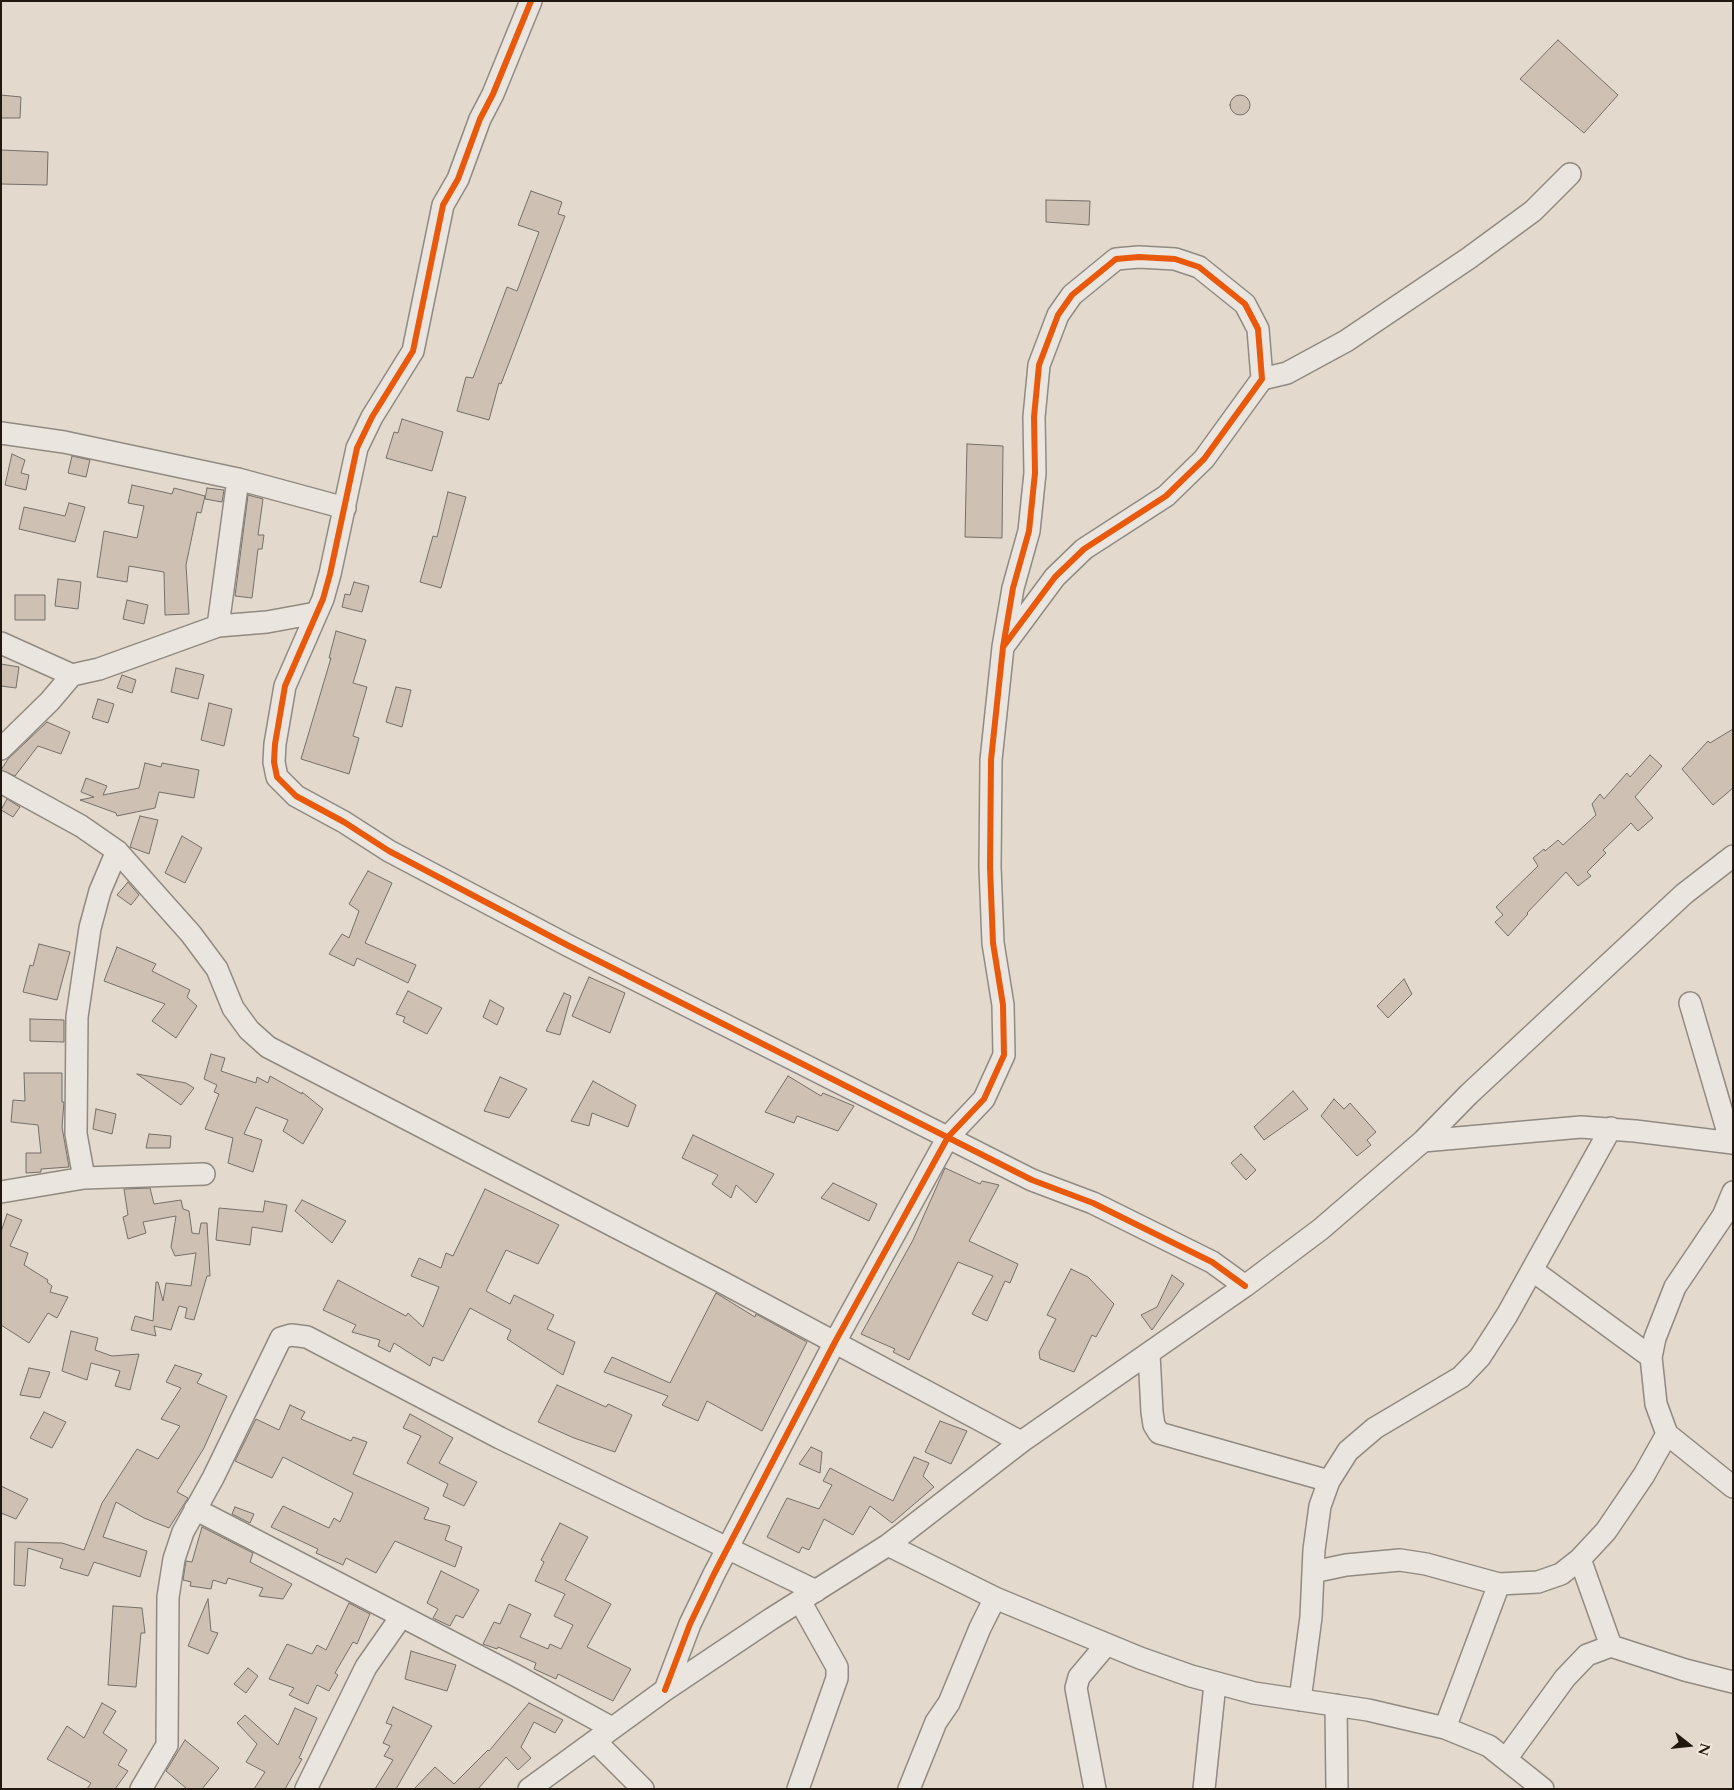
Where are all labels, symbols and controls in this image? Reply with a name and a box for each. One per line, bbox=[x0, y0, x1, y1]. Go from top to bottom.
north arrow bbox=[1664, 1720, 1714, 1770]
text: N bbox=[1693, 1741, 1715, 1758]

